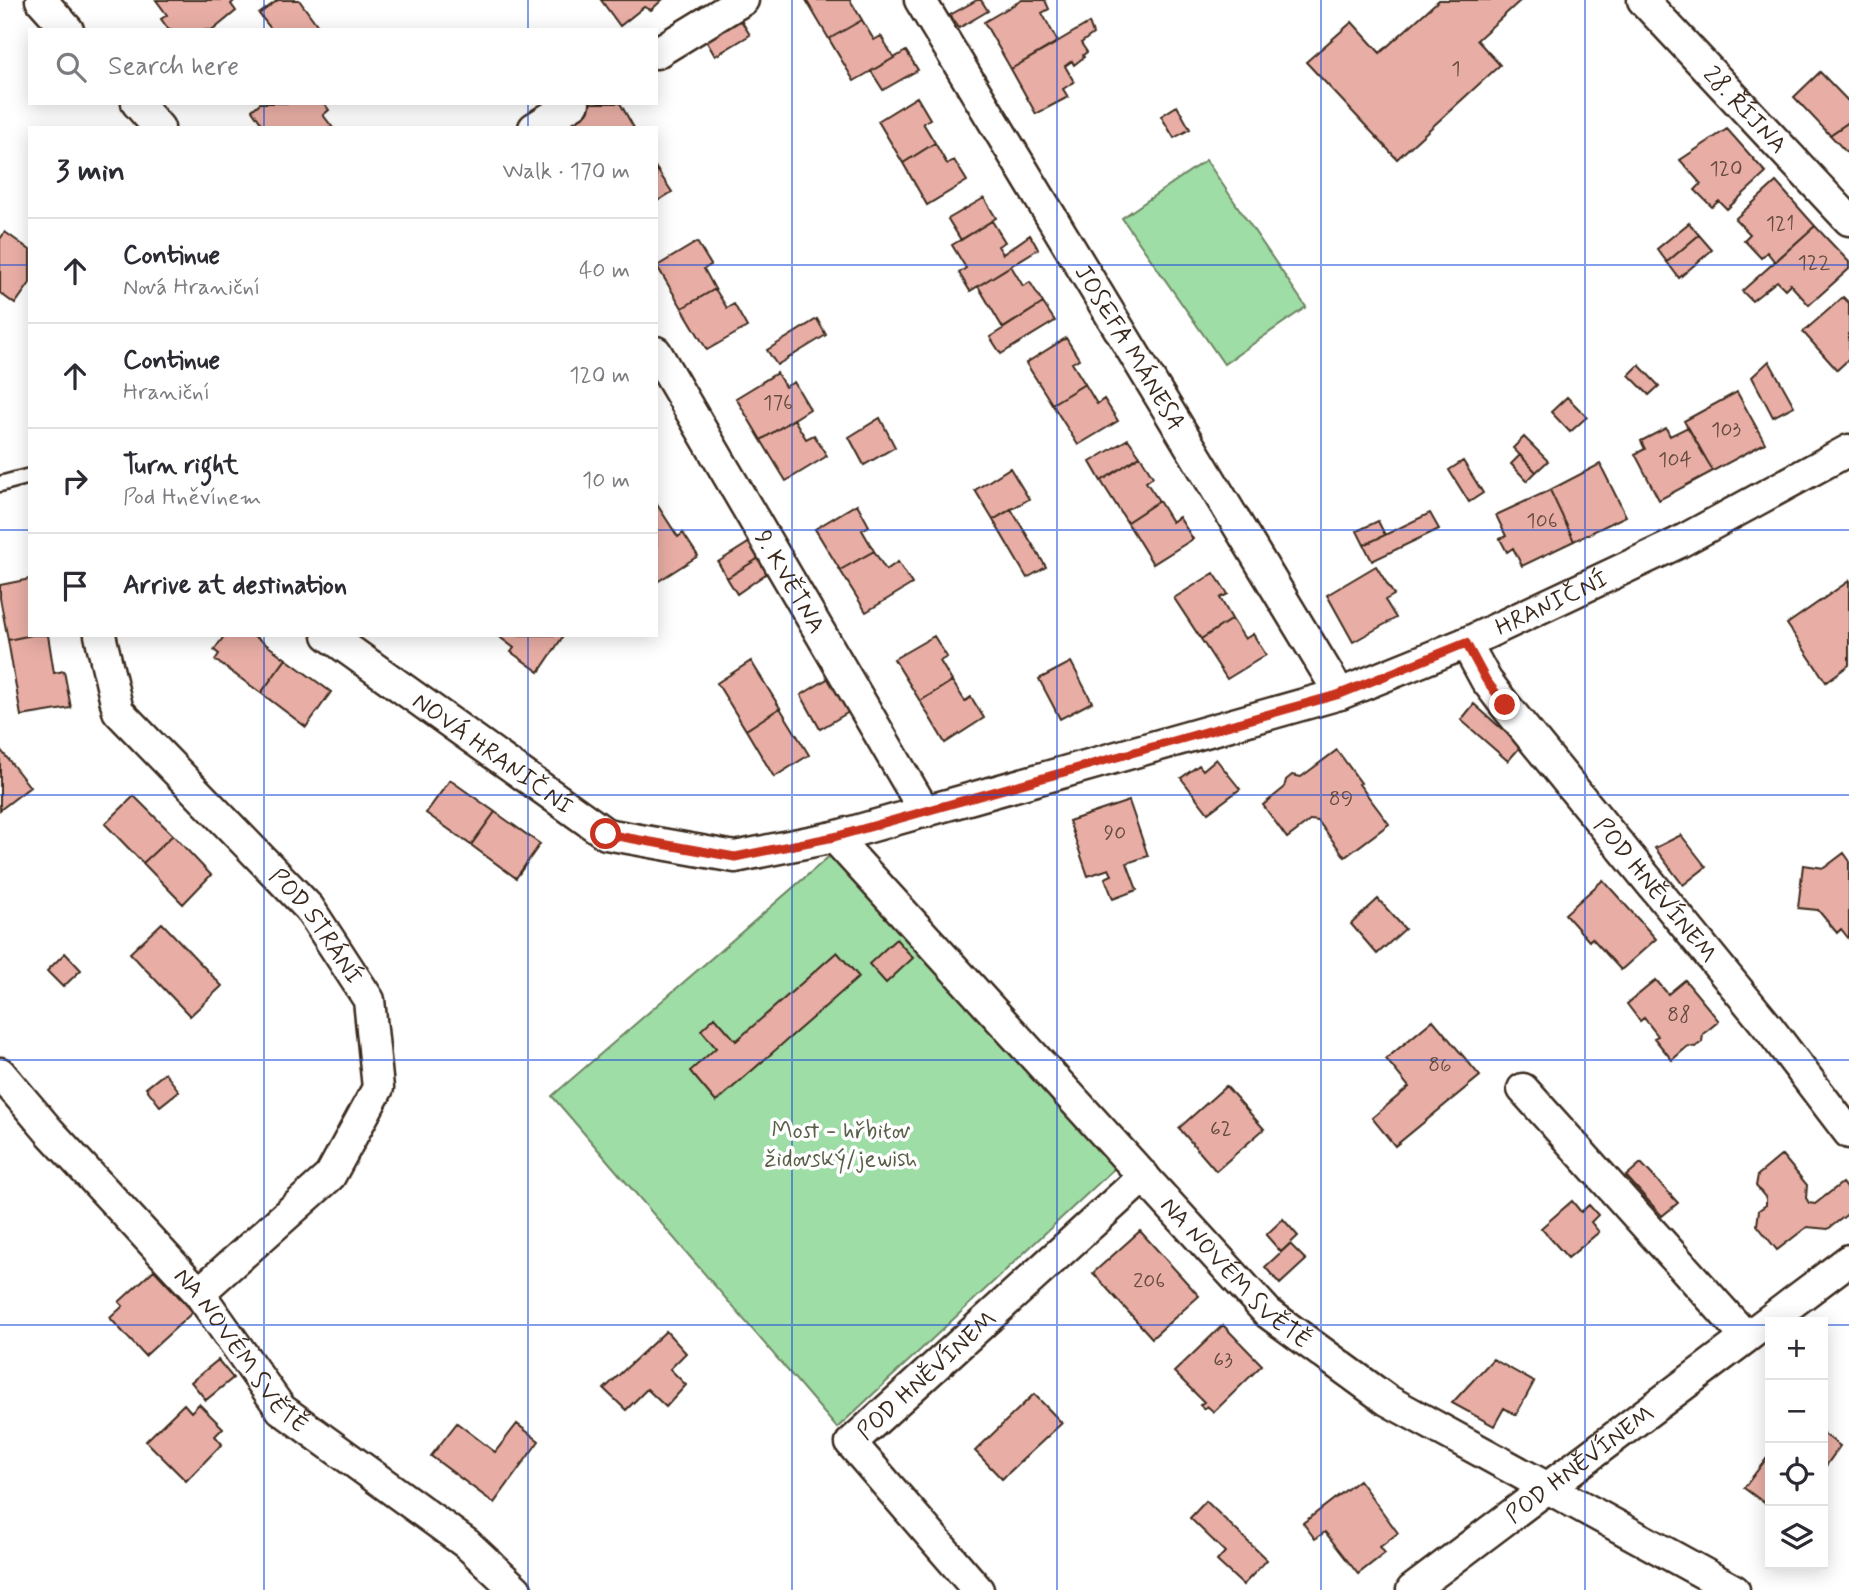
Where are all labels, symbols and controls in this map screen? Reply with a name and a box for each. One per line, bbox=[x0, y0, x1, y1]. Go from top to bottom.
search box bbox=[28, 28, 658, 105]
icon: search bbox=[52, 48, 90, 86]
text: Search here bbox=[108, 50, 239, 84]
house number: 1 bbox=[1451, 55, 1461, 83]
street label: 28. ŘÍJNA bbox=[1696, 60, 1793, 161]
text: 3 min bbox=[56, 152, 125, 191]
house number: 120 bbox=[1709, 155, 1743, 183]
text: Walk · 170 m bbox=[502, 157, 630, 187]
house number: 121 bbox=[1766, 210, 1794, 238]
text: Continue bbox=[123, 239, 220, 273]
house number: 122 bbox=[1798, 249, 1831, 277]
icon: ahead bbox=[56, 252, 94, 290]
text: 40 m bbox=[579, 256, 630, 286]
street label: JOSEFA MÁNESA bbox=[1067, 259, 1191, 437]
text: Nová Hraniční bbox=[123, 273, 260, 303]
text: Continue bbox=[123, 344, 220, 378]
icon: ahead bbox=[56, 357, 94, 395]
text: 120 m bbox=[569, 361, 630, 391]
text: Hraniční bbox=[123, 378, 210, 408]
house number: 176 bbox=[763, 389, 793, 417]
house number: 103 bbox=[1711, 416, 1741, 444]
house number: 104 bbox=[1658, 446, 1692, 474]
text: Turn right bbox=[123, 449, 239, 483]
icon: right bbox=[56, 462, 94, 500]
text: 10 m bbox=[582, 466, 630, 496]
text: Pod Hněvínem bbox=[123, 483, 261, 513]
house number: 106 bbox=[1526, 507, 1558, 535]
street label: 9. KVĚTNA bbox=[747, 525, 831, 640]
street label: HRANIČNÍ bbox=[1491, 563, 1613, 644]
icon: arrive bbox=[56, 567, 94, 605]
text: Arrive at destination bbox=[123, 569, 347, 603]
street label: NOVÁ HRANIČNÍ bbox=[406, 686, 579, 822]
route end bbox=[1489, 689, 1520, 720]
house number: 89 bbox=[1329, 785, 1353, 813]
street label: POD HNĚVÍNEM bbox=[1586, 812, 1723, 970]
route start bbox=[590, 818, 621, 849]
house number: 90 bbox=[1104, 819, 1126, 847]
street label: POD STRÁNÍ bbox=[262, 862, 369, 991]
house number: 88 bbox=[1667, 1001, 1691, 1029]
house number: 86 bbox=[1428, 1051, 1452, 1079]
house number: 62 bbox=[1210, 1115, 1232, 1143]
park label: Most - hřbitov židovský/jewish bbox=[765, 1116, 917, 1175]
street label: NA NOVÉM SVĚTĚ bbox=[1153, 1191, 1317, 1356]
street label: NA NOVÉM SVĚTĚ bbox=[166, 1262, 314, 1441]
house number: 206 bbox=[1133, 1267, 1165, 1295]
street label: POD HNĚVÍNEM bbox=[851, 1304, 1004, 1447]
map controls bbox=[1765, 1317, 1828, 1569]
button: + bbox=[1765, 1317, 1828, 1380]
house number: 63 bbox=[1213, 1346, 1233, 1374]
button: − bbox=[1765, 1380, 1828, 1443]
street label: POD HNĚVÍNEM bbox=[1500, 1398, 1661, 1531]
button: locate bbox=[1765, 1443, 1828, 1506]
button: layers bbox=[1765, 1506, 1828, 1569]

